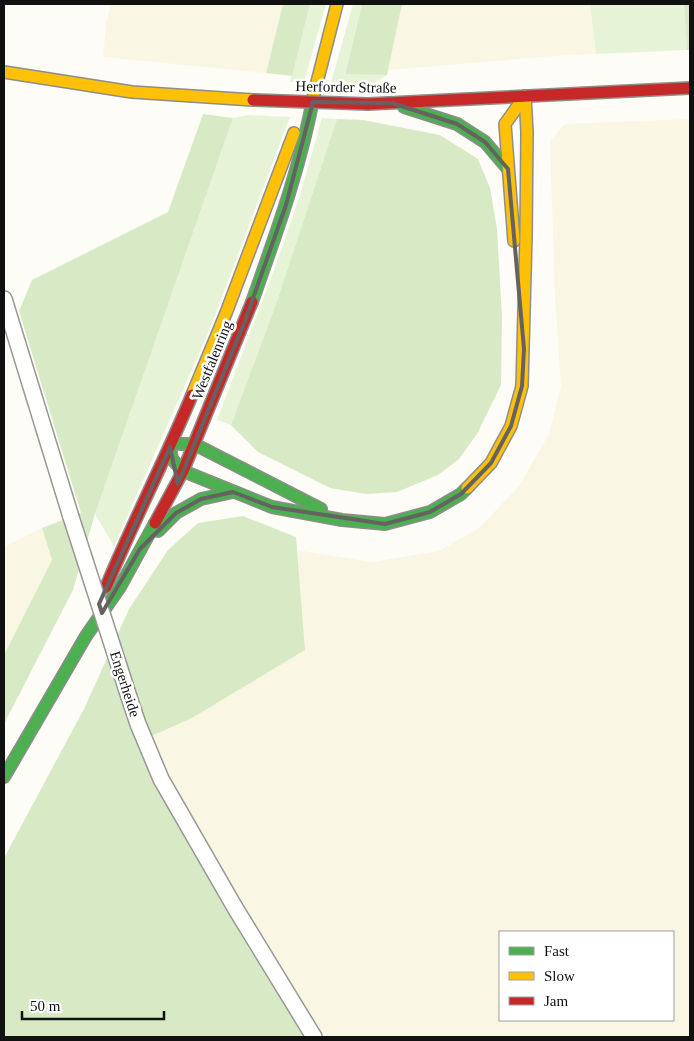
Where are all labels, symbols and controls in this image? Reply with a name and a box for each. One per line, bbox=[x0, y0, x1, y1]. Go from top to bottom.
street label: Herforder Straße bbox=[295, 78, 397, 96]
street label: Westfalenring bbox=[189, 318, 235, 402]
street label: Engerheide bbox=[107, 649, 143, 719]
legend bbox=[499, 931, 674, 1021]
text: Fast bbox=[544, 943, 570, 959]
text: Slow bbox=[544, 968, 575, 984]
scale bar bbox=[22, 988, 165, 1020]
text: Jam bbox=[544, 993, 568, 1009]
text: 50 m bbox=[30, 998, 61, 1014]

